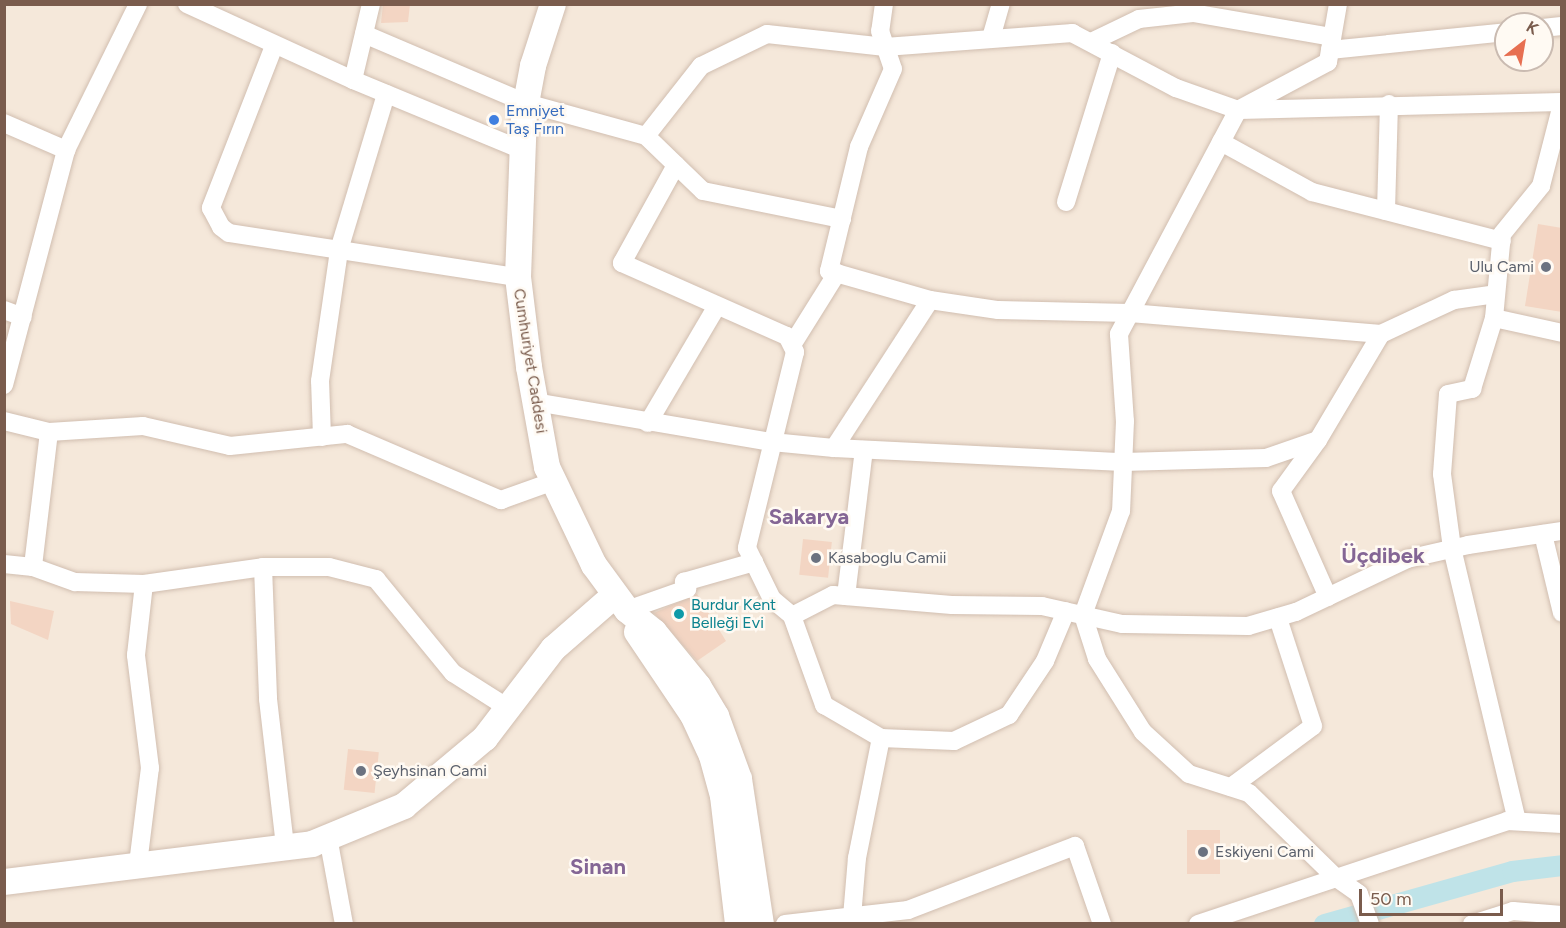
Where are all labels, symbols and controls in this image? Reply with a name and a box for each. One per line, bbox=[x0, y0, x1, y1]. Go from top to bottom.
north arrow bbox=[1494, 12, 1554, 72]
text: K bbox=[1523, 17, 1542, 39]
place label: Emniyet Taş Fırın bbox=[506, 101, 565, 139]
marker: Emniyet Taş Fırın bbox=[487, 113, 501, 127]
place label: Ulu Cami bbox=[1469, 257, 1534, 277]
marker: Ulu Cami bbox=[1539, 260, 1553, 274]
street label: Cumhuriyet Caddesi bbox=[509, 287, 551, 435]
district label: Sakarya bbox=[769, 504, 849, 530]
district label: Üçdibek bbox=[1341, 543, 1425, 569]
place label: Kasaboglu Camii bbox=[828, 548, 947, 568]
marker: Kasaboglu Camii bbox=[809, 551, 823, 565]
place label: Burdur Kent Belleği Evi bbox=[691, 595, 776, 633]
marker: Burdur Kent Belleği Evi bbox=[672, 607, 686, 621]
place label: Şeyhsinan Cami bbox=[373, 761, 487, 781]
marker: Şeyhsinan Cami bbox=[354, 764, 368, 778]
place label: Eskiyeni Cami bbox=[1215, 842, 1314, 862]
marker: Eskiyeni Cami bbox=[1196, 845, 1210, 859]
district label: Sinan bbox=[570, 854, 626, 880]
scale bar bbox=[1362, 877, 1506, 915]
text: 50 m bbox=[1370, 888, 1412, 910]

